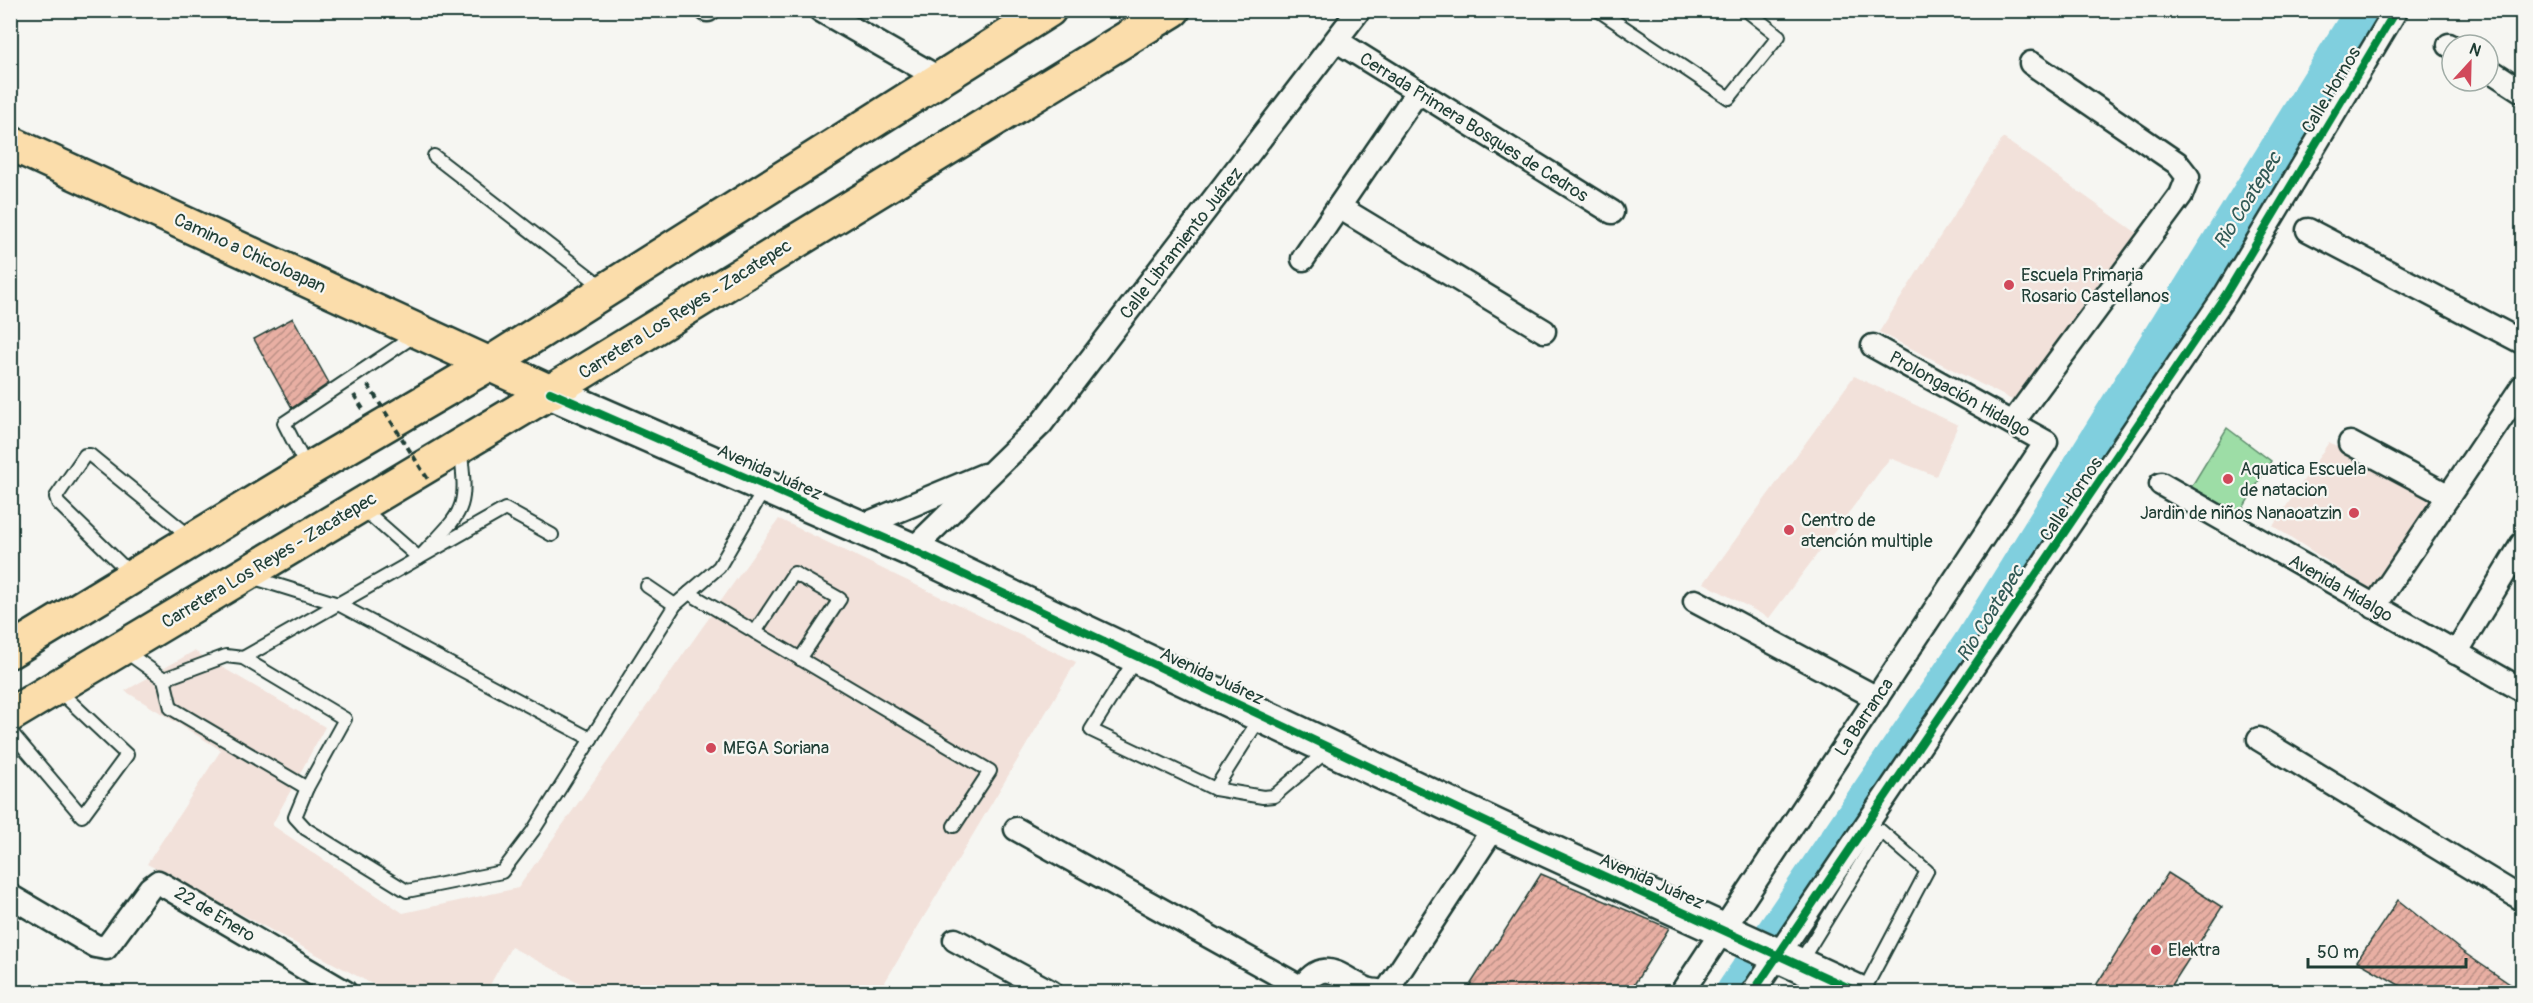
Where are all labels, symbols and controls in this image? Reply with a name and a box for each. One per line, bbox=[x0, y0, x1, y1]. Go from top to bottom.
north arrow bbox=[2440, 33, 2500, 93]
text: N bbox=[2466, 39, 2484, 61]
street label: Calle Hornos bbox=[2297, 43, 2366, 138]
street label: Cerrada Primera Bosques de Cedros bbox=[1355, 47, 1592, 207]
water label: Rio Coatepec bbox=[2208, 147, 2287, 253]
street label: Calle Libramiento Juárez bbox=[1115, 163, 1248, 324]
street label: Camino a Chicoloapan bbox=[170, 208, 330, 299]
street label: Carretera Los Reyes - Zacatepec bbox=[574, 234, 796, 385]
place label: Escuela Primaria Rosario Castellanos bbox=[2021, 264, 2169, 308]
marker: Escuela Primaria Rosario Castellanos bbox=[2002, 278, 2016, 292]
street label: Prolongación Hidalgo bbox=[1885, 346, 2035, 443]
street label: Avenida Juárez bbox=[714, 439, 826, 506]
street label: Calle Hornos bbox=[2035, 453, 2108, 546]
place label: Aquatica Escuela de natacion bbox=[2240, 458, 2366, 502]
marker: Aquatica Escuela de natacion bbox=[2221, 472, 2235, 486]
street label: Carretera Los Reyes - Zacatepec bbox=[158, 487, 381, 634]
place label: Jardin de niños Nanaoatzin bbox=[2140, 502, 2342, 525]
marker: Jardin de niños Nanaoatzin bbox=[2347, 506, 2361, 520]
place label: Centro de atención multiple bbox=[1801, 509, 1933, 553]
marker: Centro de atención multiple bbox=[1782, 523, 1796, 537]
street label: Avenida Hidalgo bbox=[2285, 549, 2397, 628]
water label: Rio Coatepec bbox=[1951, 560, 2030, 666]
street label: Avenida Juárez bbox=[1156, 642, 1267, 711]
street label: La Barranca bbox=[1830, 674, 1899, 761]
place label: MEGA Soriana bbox=[723, 737, 829, 760]
marker: MEGA Soriana bbox=[704, 741, 718, 755]
street label: Avenida Juárez bbox=[1596, 848, 1708, 915]
street label: 22 de Enero bbox=[170, 881, 260, 948]
scale bar bbox=[2308, 931, 2466, 969]
place label: Elektra bbox=[2168, 939, 2220, 962]
text: 50 m bbox=[2317, 941, 2359, 964]
marker: Elektra bbox=[2149, 943, 2163, 957]

